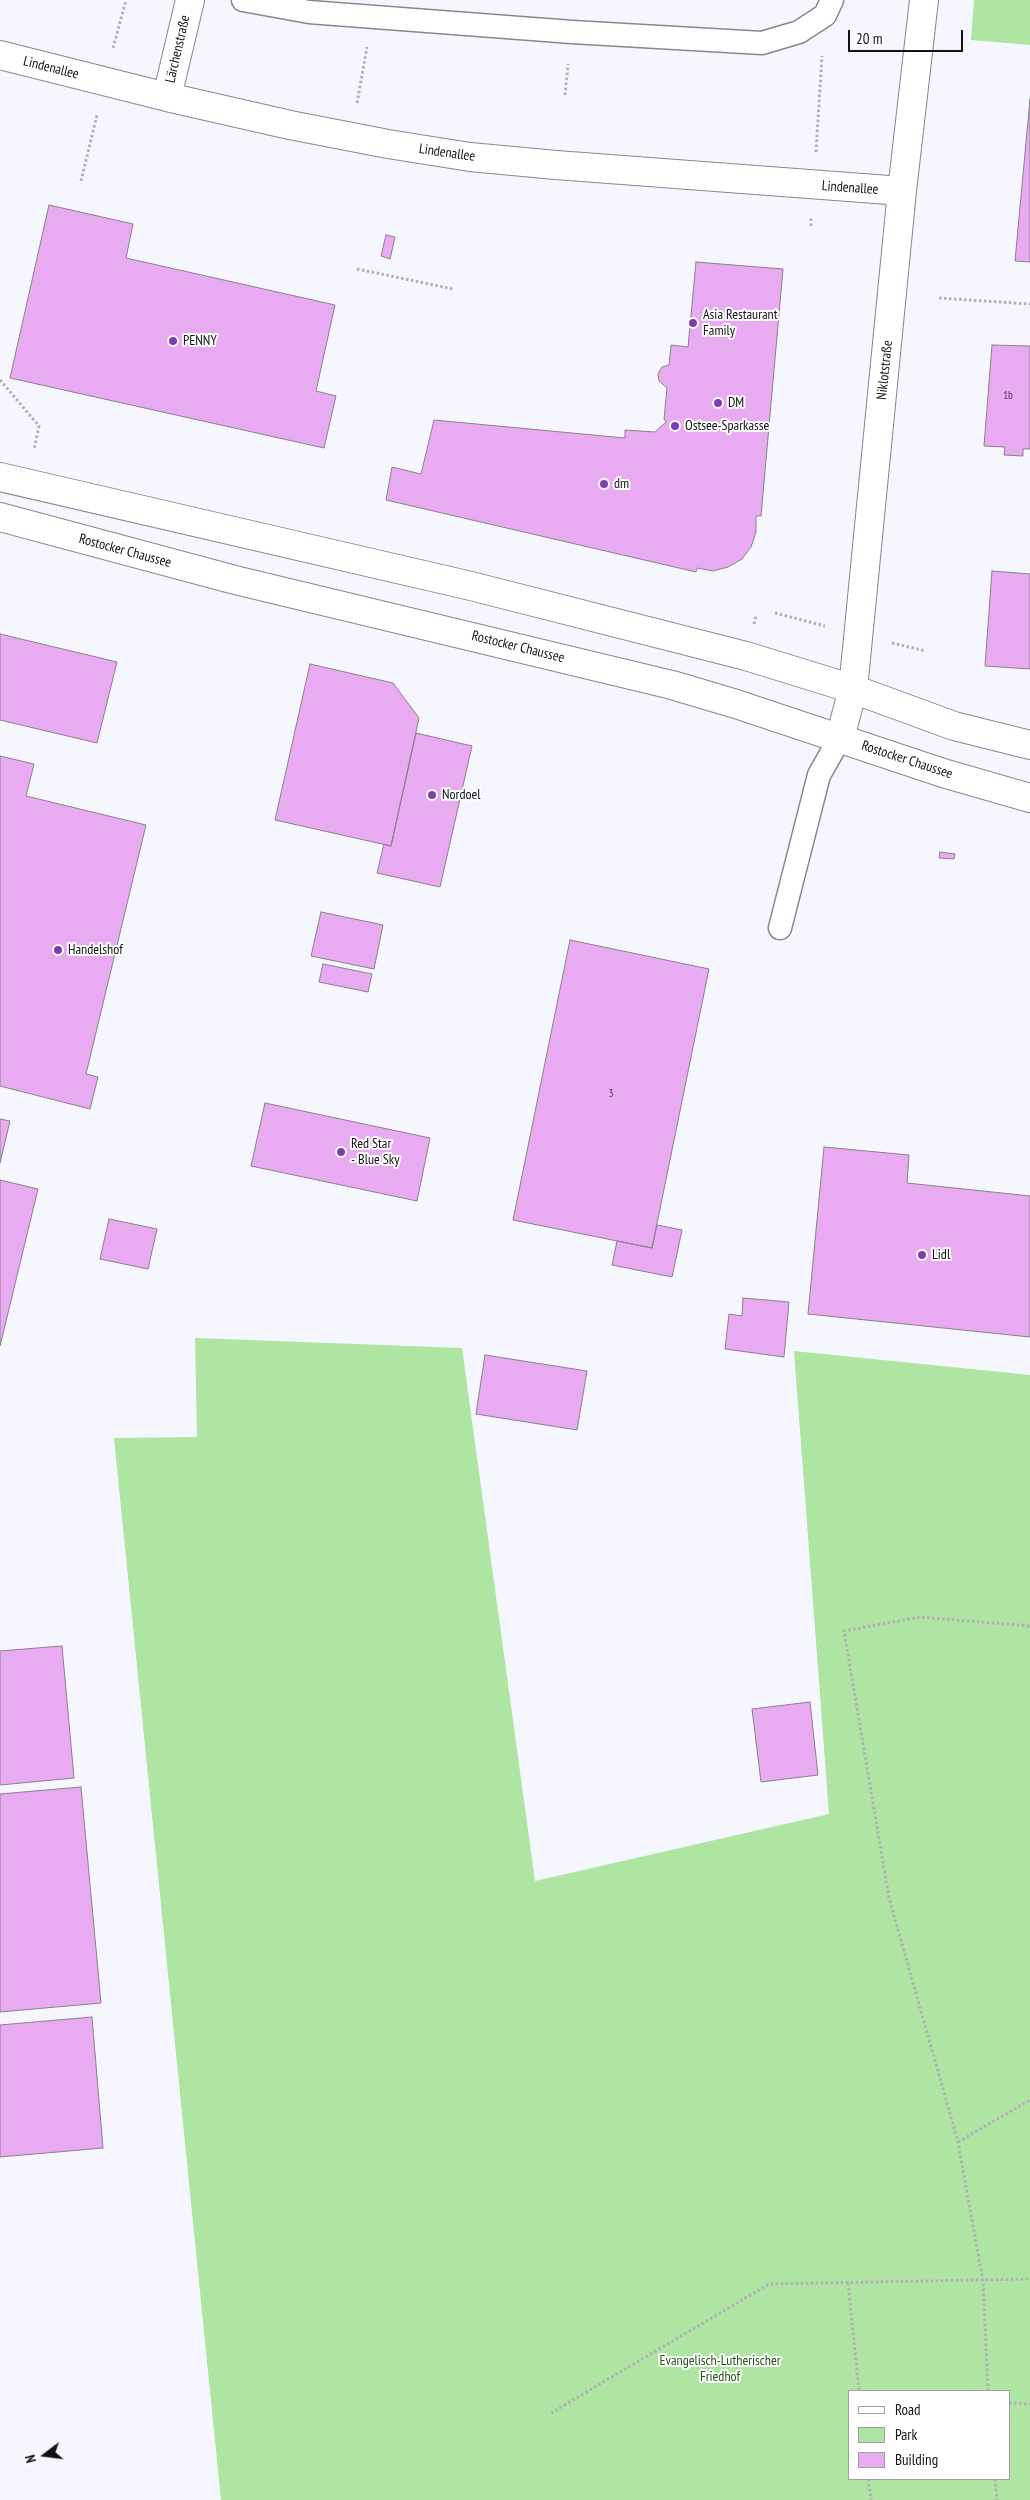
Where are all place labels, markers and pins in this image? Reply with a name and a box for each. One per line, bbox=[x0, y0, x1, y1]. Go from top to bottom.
place label: Asia Restaurant Family bbox=[703, 307, 778, 340]
marker: Asia Restaurant Family bbox=[687, 317, 699, 329]
place label: PENNY bbox=[183, 333, 217, 349]
marker: PENNY bbox=[167, 335, 179, 347]
place label: DM bbox=[728, 395, 744, 411]
marker: DM bbox=[712, 397, 724, 409]
place label: Ostsee-Sparkasse bbox=[685, 418, 769, 434]
marker: Ostsee-Sparkasse bbox=[669, 420, 681, 432]
place label: dm bbox=[614, 476, 629, 492]
marker: dm bbox=[598, 478, 610, 490]
place label: Nordoel bbox=[442, 787, 481, 803]
marker: Nordoel bbox=[426, 789, 438, 801]
place label: Handelshof bbox=[68, 942, 123, 958]
marker: Handelshof bbox=[52, 944, 64, 956]
place label: Red Star - Blue Sky bbox=[351, 1136, 399, 1168]
marker: Red Star - Blue Sky bbox=[335, 1146, 347, 1158]
place label: Lidl bbox=[932, 1247, 950, 1263]
marker: Lidl bbox=[916, 1249, 928, 1261]

